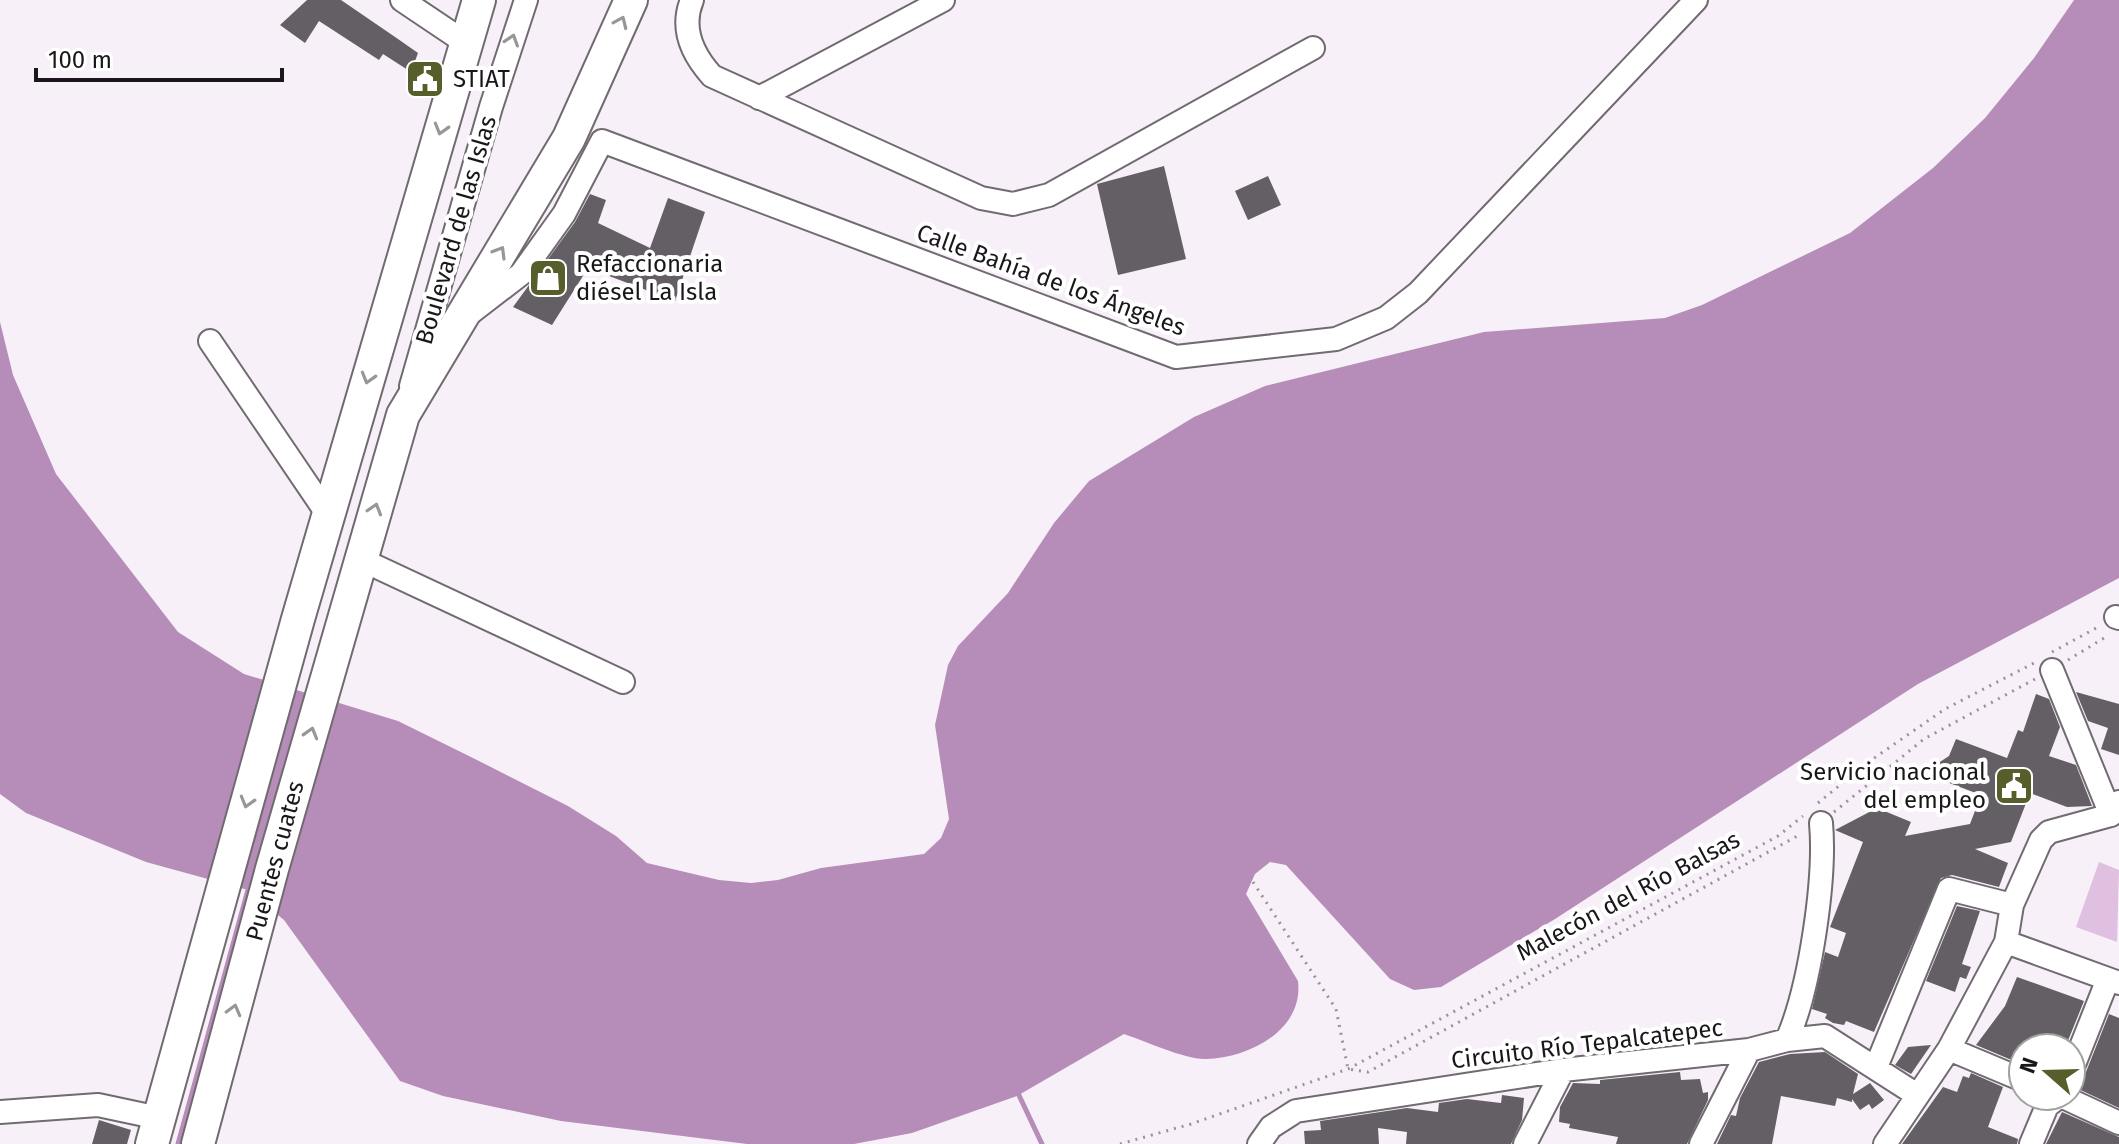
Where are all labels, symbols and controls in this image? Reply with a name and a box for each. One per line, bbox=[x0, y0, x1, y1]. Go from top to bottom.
one-way arrow bbox=[611, 16, 627, 30]
scale bar bbox=[36, 32, 282, 82]
one-way arrow bbox=[503, 33, 519, 47]
text: 100 m bbox=[48, 46, 112, 74]
public building icon: STIAT bbox=[404, 58, 446, 100]
place label: STIAT bbox=[453, 65, 511, 93]
street label: Boulevard de las Islas bbox=[410, 112, 502, 348]
one-way arrow bbox=[434, 121, 450, 135]
street label: Calle Bahía de los Ángeles bbox=[913, 217, 1189, 342]
one-way arrow bbox=[490, 246, 506, 261]
place label: Refaccionaria diésel La Isla bbox=[576, 250, 723, 306]
shop icon: Refaccionaria diésel La Isla bbox=[527, 257, 569, 299]
one-way arrow bbox=[361, 371, 377, 385]
one-way arrow bbox=[366, 503, 382, 517]
one-way arrow bbox=[301, 726, 318, 740]
place label: Servicio nacional del empleo bbox=[1800, 758, 1986, 814]
public building icon: Servicio nacional del empleo bbox=[1993, 765, 2035, 807]
street label: Puentes cuates bbox=[240, 778, 310, 944]
one-way arrow bbox=[240, 794, 256, 808]
street label: Malecón del Río Balsas bbox=[1512, 825, 1744, 967]
one-way arrow bbox=[225, 1004, 241, 1018]
street label: Circuito Río Tepalcatepec bbox=[1450, 1013, 1724, 1075]
north arrow bbox=[2007, 1032, 2087, 1112]
text: N bbox=[2013, 1054, 2044, 1077]

